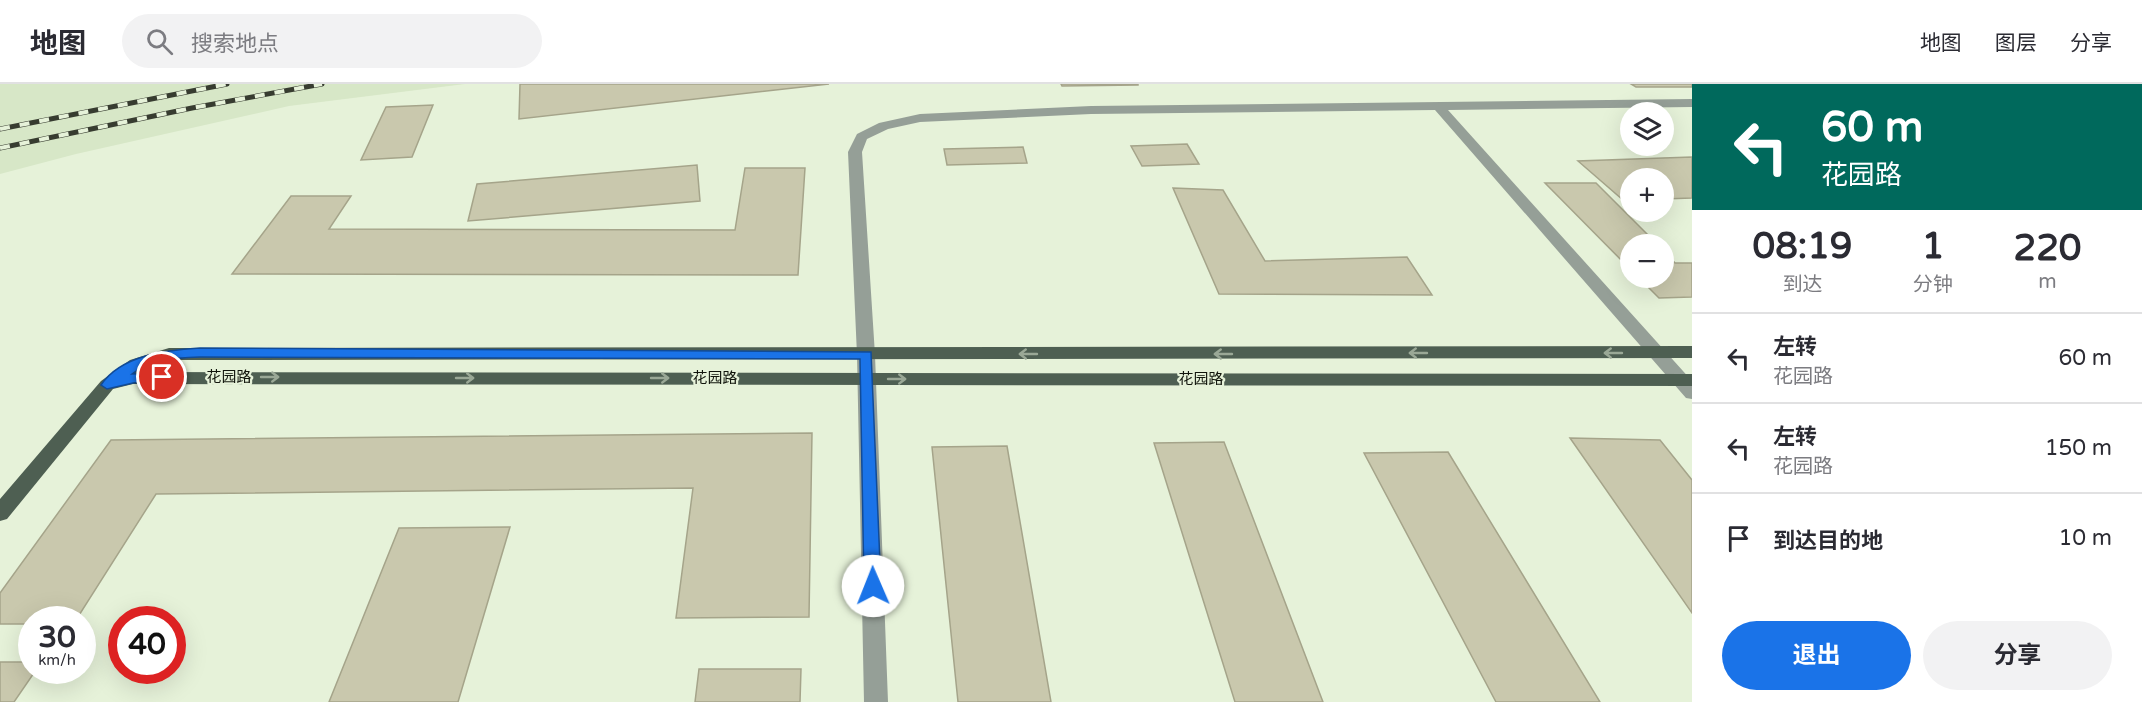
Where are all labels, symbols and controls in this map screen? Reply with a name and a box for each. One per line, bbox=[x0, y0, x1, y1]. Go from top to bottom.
search box bbox=[122, 14, 542, 68]
icon: search bbox=[143, 25, 176, 58]
text: 地图 bbox=[30, 27, 86, 61]
text: 搜索地点 bbox=[191, 31, 279, 57]
text: 地图 bbox=[1920, 31, 1962, 56]
text: 图层 bbox=[1995, 31, 2037, 56]
text: 分享 bbox=[2070, 31, 2112, 56]
map controls bbox=[1620, 102, 1674, 288]
button: layers bbox=[1620, 102, 1674, 156]
text: 60 m bbox=[1821, 102, 1923, 153]
icon: left bbox=[1722, 108, 1800, 186]
text: 花园路 bbox=[1821, 159, 1902, 192]
button: + bbox=[1620, 168, 1674, 222]
text: 08:19 bbox=[1753, 225, 1852, 268]
text: 1 bbox=[1922, 225, 1944, 268]
text: 220 bbox=[2014, 227, 2081, 270]
button: − bbox=[1620, 234, 1674, 288]
text: m bbox=[2038, 270, 2057, 294]
text: 到达 bbox=[1782, 273, 1822, 297]
text: 分钟 bbox=[1913, 273, 1953, 297]
text: 左转 bbox=[1773, 334, 1817, 360]
icon: left bbox=[1722, 342, 1755, 375]
text: 60 m bbox=[2058, 345, 2112, 371]
one-way arrow bbox=[1408, 347, 1428, 359]
one-way arrow bbox=[1603, 347, 1623, 359]
one-way arrow bbox=[1018, 348, 1038, 360]
one-way arrow bbox=[1213, 348, 1233, 360]
pin bbox=[136, 351, 187, 402]
icon: arrive bbox=[145, 360, 178, 393]
text: 花园路 bbox=[1773, 365, 1833, 389]
street label: 花园路 bbox=[206, 368, 252, 386]
street label: 花园路 bbox=[692, 369, 738, 387]
street label: 花园路 bbox=[1178, 370, 1224, 388]
one-way arrow bbox=[259, 371, 279, 383]
one-way arrow bbox=[454, 372, 474, 384]
one-way arrow bbox=[649, 372, 669, 384]
one-way arrow bbox=[886, 373, 906, 385]
text: 左转 bbox=[1773, 424, 1817, 450]
icon: left bbox=[1722, 432, 1755, 465]
text: 150 m bbox=[2045, 435, 2112, 461]
text: 花园路 bbox=[1773, 455, 1833, 479]
icon: arrive bbox=[1722, 522, 1755, 555]
text: 10 m bbox=[2058, 525, 2112, 551]
text: 到达目的地 bbox=[1773, 528, 1883, 554]
position arrow bbox=[841, 554, 905, 618]
speed limit sign: 40 bbox=[108, 606, 186, 684]
text: 30 bbox=[38, 619, 76, 656]
button: 退出 bbox=[1722, 621, 1911, 690]
button: 分享 bbox=[1923, 621, 2112, 690]
text: km/h bbox=[38, 651, 76, 669]

